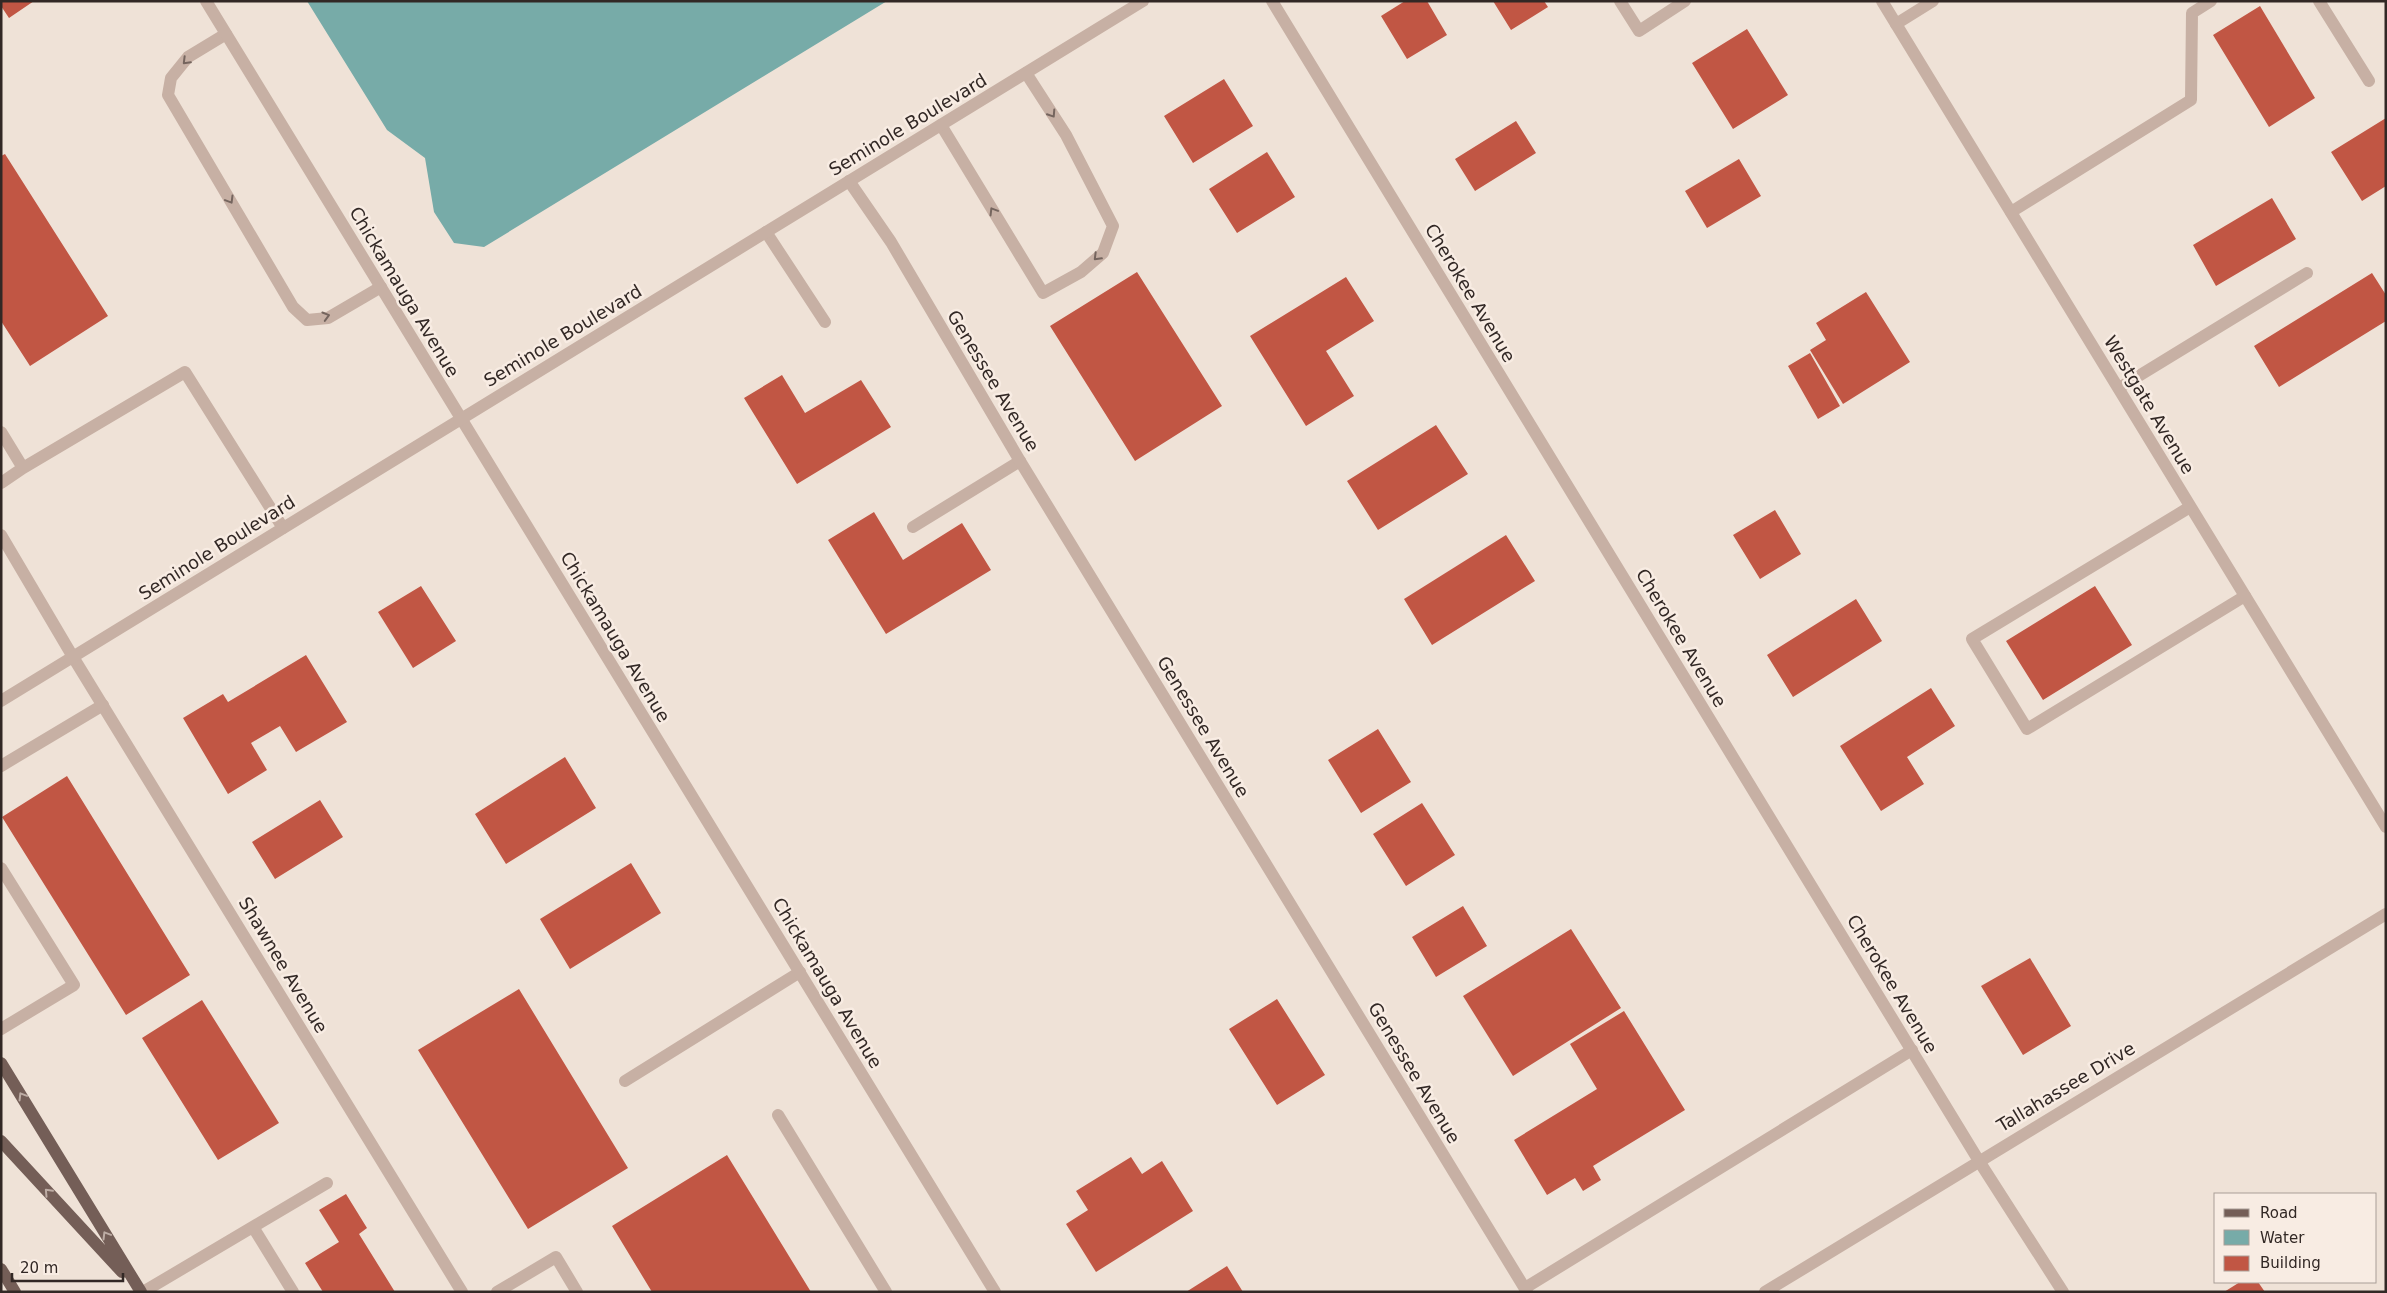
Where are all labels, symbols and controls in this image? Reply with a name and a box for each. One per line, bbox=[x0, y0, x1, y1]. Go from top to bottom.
one-way arrow bbox=[183, 55, 192, 64]
street label: Seminole Boulevard bbox=[825, 69, 990, 180]
one-way arrow bbox=[1046, 109, 1056, 118]
one-way arrow bbox=[223, 195, 233, 204]
street label: Chickamauga Avenue bbox=[345, 203, 464, 381]
one-way arrow bbox=[990, 208, 1000, 217]
street label: Cherokee Avenue bbox=[1421, 220, 1520, 366]
one-way arrow bbox=[1094, 251, 1103, 260]
street label: Seminole Boulevard bbox=[480, 280, 645, 391]
street label: Genessee Avenue bbox=[943, 306, 1044, 455]
one-way arrow bbox=[321, 312, 330, 322]
street label: Westgate Avenue bbox=[2100, 332, 2199, 478]
street label: Seminole Boulevard bbox=[135, 491, 299, 604]
street label: Chickamauga Avenue bbox=[556, 548, 675, 726]
street label: Cherokee Avenue bbox=[1632, 565, 1731, 711]
street label: Genessee Avenue bbox=[1153, 652, 1254, 801]
street label: Shawnee Avenue bbox=[235, 893, 332, 1036]
street label: Chickamauga Avenue bbox=[768, 894, 887, 1072]
street label: Cherokee Avenue bbox=[1843, 911, 1942, 1057]
street label: Genessee Avenue bbox=[1364, 998, 1465, 1147]
street label: Tallahassee Drive bbox=[1992, 1037, 2138, 1137]
one-way arrow bbox=[18, 1093, 28, 1102]
one-way arrow bbox=[45, 1188, 54, 1197]
legend bbox=[2214, 1193, 2377, 1283]
text: Road bbox=[2260, 1204, 2298, 1222]
text: Water bbox=[2260, 1229, 2305, 1247]
one-way arrow bbox=[103, 1232, 113, 1241]
scale bar bbox=[12, 1250, 124, 1282]
text: Building bbox=[2260, 1254, 2321, 1272]
text: 20 m bbox=[20, 1259, 58, 1277]

